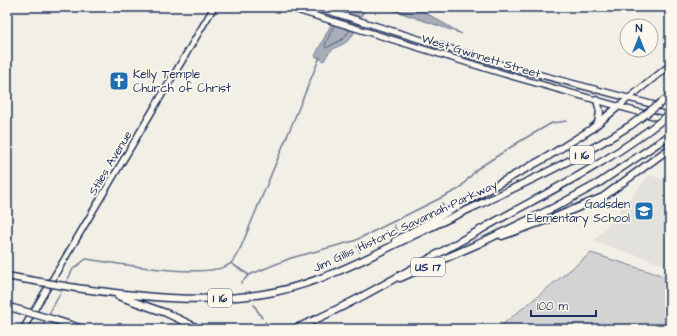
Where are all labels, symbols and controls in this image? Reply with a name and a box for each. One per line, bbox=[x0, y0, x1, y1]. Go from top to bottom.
north arrow bbox=[619, 18, 659, 58]
text: N bbox=[636, 21, 643, 36]
street label: West Gwinnett Street bbox=[419, 30, 542, 83]
place label: Kelly Temple Church of Christ bbox=[133, 66, 231, 97]
church icon: Kelly Temple Church of Christ bbox=[108, 70, 130, 92]
street label: Stiles Avenue bbox=[84, 127, 137, 199]
road number: I 16 bbox=[570, 146, 594, 164]
street label: Jim Gillis Historic Savannah Parkway bbox=[310, 176, 501, 278]
place label: Gadsden Elementary School bbox=[527, 196, 630, 228]
school or university icon: Gadsden Elementary School bbox=[633, 200, 655, 222]
road number: US 17 bbox=[411, 258, 445, 276]
road number: I 16 bbox=[208, 289, 232, 307]
scale bar bbox=[531, 292, 596, 318]
text: 100 m bbox=[537, 298, 568, 315]

